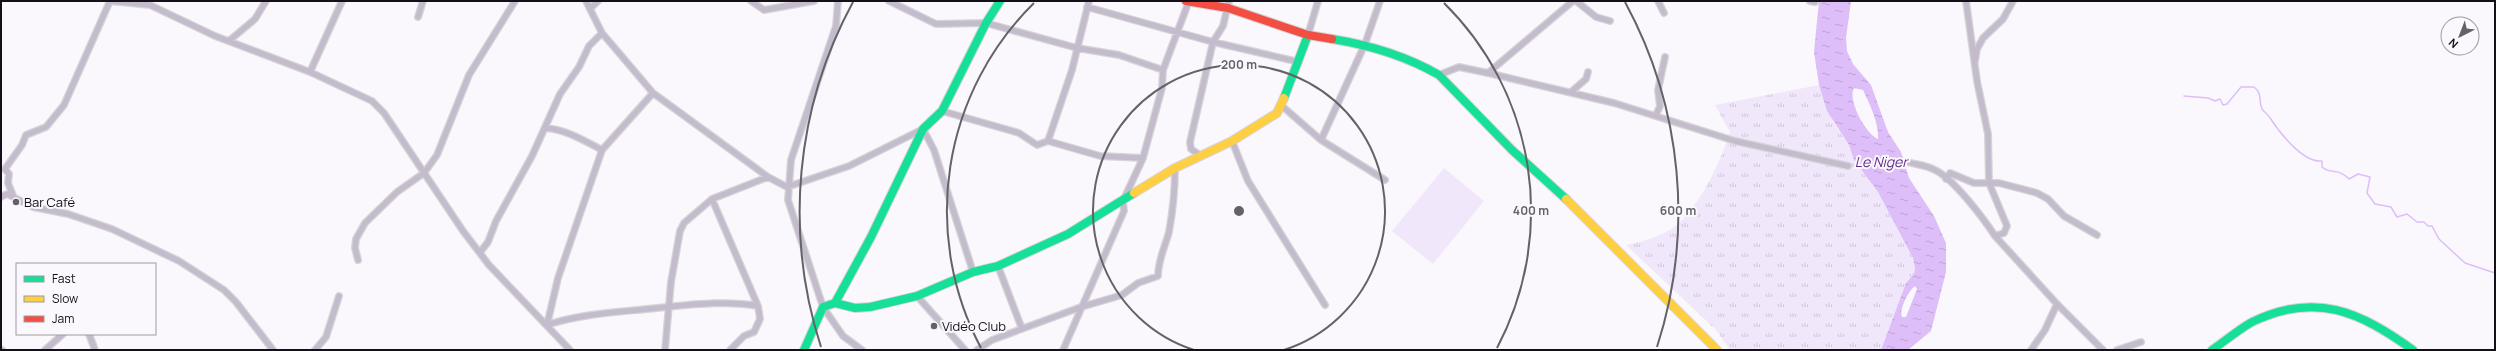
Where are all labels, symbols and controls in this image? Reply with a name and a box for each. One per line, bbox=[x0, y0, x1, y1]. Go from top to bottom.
north arrow bbox=[2440, 16, 2480, 56]
text: N bbox=[2445, 36, 2461, 52]
text: 200 m bbox=[1221, 56, 1257, 73]
water label: Le Niger bbox=[1855, 152, 1909, 171]
place label: Bar Café bbox=[24, 193, 76, 211]
marker: Bar Café bbox=[11, 197, 21, 207]
text: 400 m bbox=[1513, 202, 1549, 219]
text: 600 m bbox=[1660, 202, 1696, 219]
centre of rings bbox=[1232, 204, 1246, 218]
legend bbox=[16, 263, 156, 335]
text: Fast bbox=[52, 270, 76, 287]
text: Slow bbox=[52, 290, 78, 307]
text: Jam bbox=[52, 310, 74, 327]
place label: Vidéo Club bbox=[942, 317, 1006, 335]
marker: Vidéo Club bbox=[929, 321, 939, 331]

